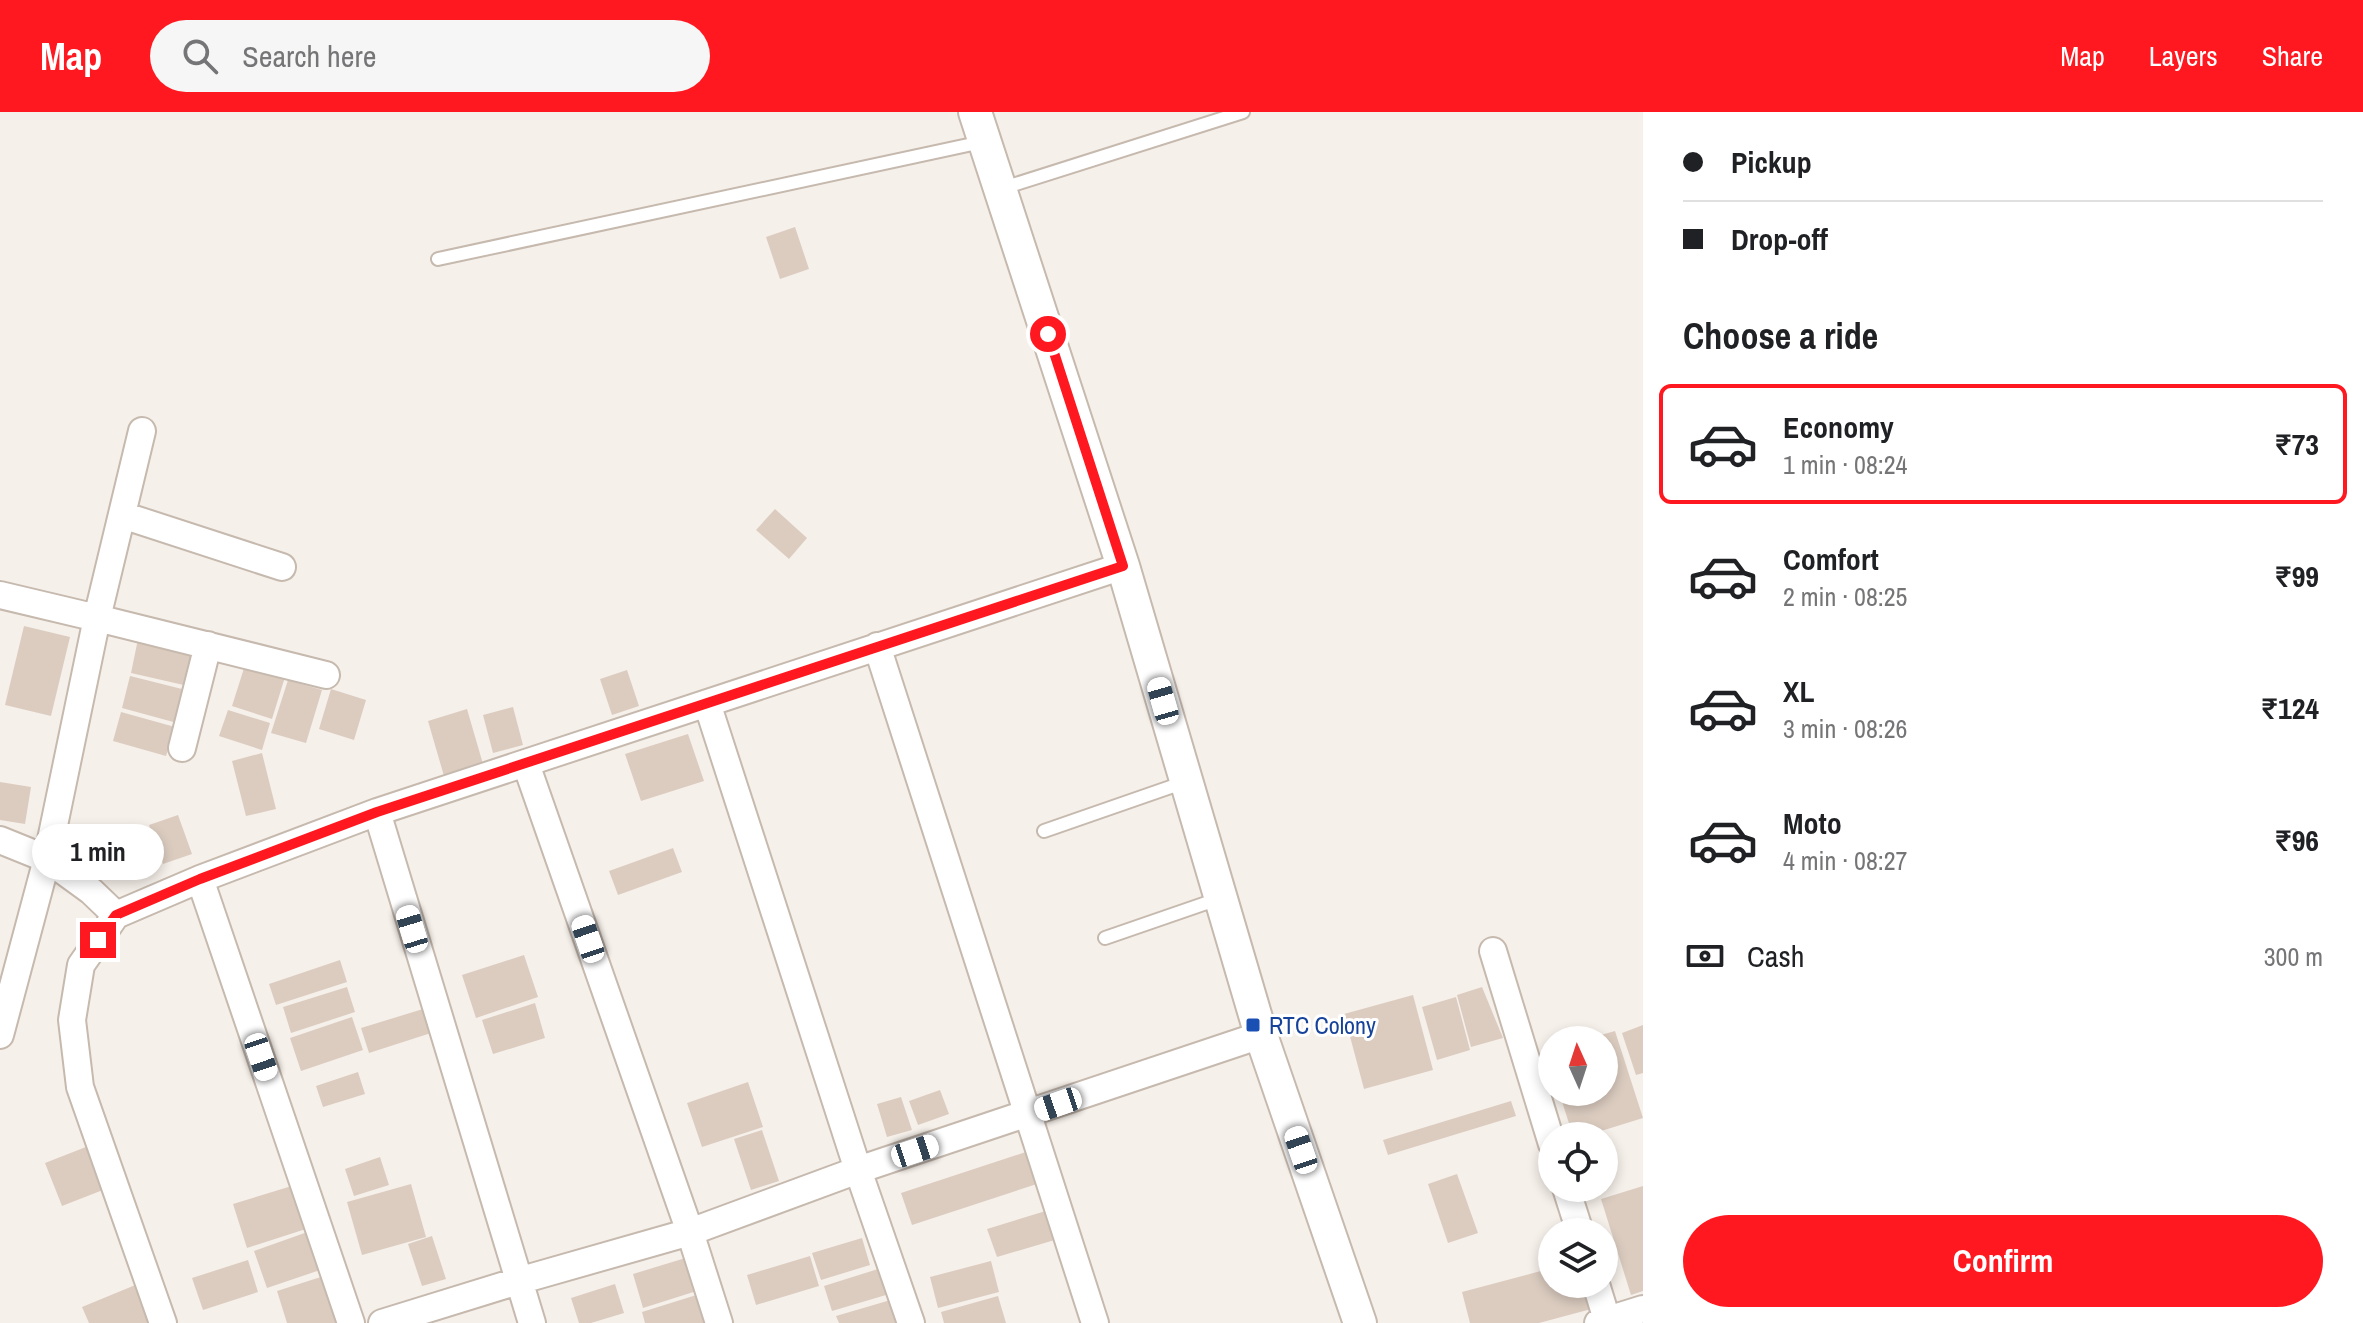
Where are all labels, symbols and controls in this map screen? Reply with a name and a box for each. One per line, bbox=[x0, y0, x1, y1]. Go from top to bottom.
search box bbox=[150, 20, 710, 92]
text: Map bbox=[40, 31, 102, 82]
icon: search bbox=[178, 34, 222, 78]
text: Search here bbox=[242, 36, 376, 76]
text: Map bbox=[2060, 37, 2105, 75]
text: Layers bbox=[2149, 37, 2218, 75]
text: Share bbox=[2262, 37, 2323, 75]
text: Pickup bbox=[1731, 142, 1812, 182]
text: Drop-off bbox=[1731, 219, 1828, 259]
text: Choose a ride bbox=[1683, 312, 1878, 360]
route start bbox=[1030, 316, 1066, 352]
text: Economy bbox=[1783, 407, 1894, 447]
icon: car bbox=[1687, 408, 1759, 480]
text: ₹73 bbox=[2274, 424, 2319, 464]
text: 1 min · 08:24 bbox=[1783, 447, 1907, 482]
text: Comfort bbox=[1783, 539, 1879, 579]
icon: car bbox=[1687, 540, 1759, 612]
text: ₹99 bbox=[2274, 556, 2319, 596]
text: 2 min · 08:25 bbox=[1783, 579, 1907, 614]
text: XL bbox=[1783, 671, 1814, 711]
icon: car bbox=[1687, 672, 1759, 744]
car bbox=[1145, 675, 1181, 727]
text: ₹124 bbox=[2261, 688, 2319, 728]
text: 3 min · 08:26 bbox=[1783, 711, 1907, 746]
text: Moto bbox=[1783, 803, 1842, 843]
icon: car bbox=[1687, 804, 1759, 876]
text: ₹96 bbox=[2274, 820, 2319, 860]
callout: 1 min bbox=[32, 824, 164, 880]
text: 1 min bbox=[70, 834, 126, 869]
text: 4 min · 08:27 bbox=[1783, 843, 1907, 878]
car bbox=[394, 903, 430, 955]
car bbox=[569, 912, 607, 966]
route end bbox=[80, 922, 116, 958]
icon: cash bbox=[1683, 934, 1727, 978]
text: Cash bbox=[1747, 936, 1804, 976]
text: 300 m bbox=[2264, 939, 2323, 974]
place label: RTC Colony bbox=[1269, 1009, 1376, 1041]
marker: RTC Colony bbox=[1244, 1016, 1262, 1034]
north arrow bbox=[1538, 1026, 1618, 1106]
map controls bbox=[1538, 1026, 1618, 1298]
car bbox=[242, 1030, 280, 1084]
car bbox=[1031, 1085, 1085, 1123]
button: locate bbox=[1538, 1122, 1618, 1202]
car bbox=[1282, 1123, 1320, 1177]
car bbox=[888, 1132, 942, 1170]
button: Confirm bbox=[1683, 1215, 2323, 1307]
button: layers bbox=[1538, 1218, 1618, 1298]

